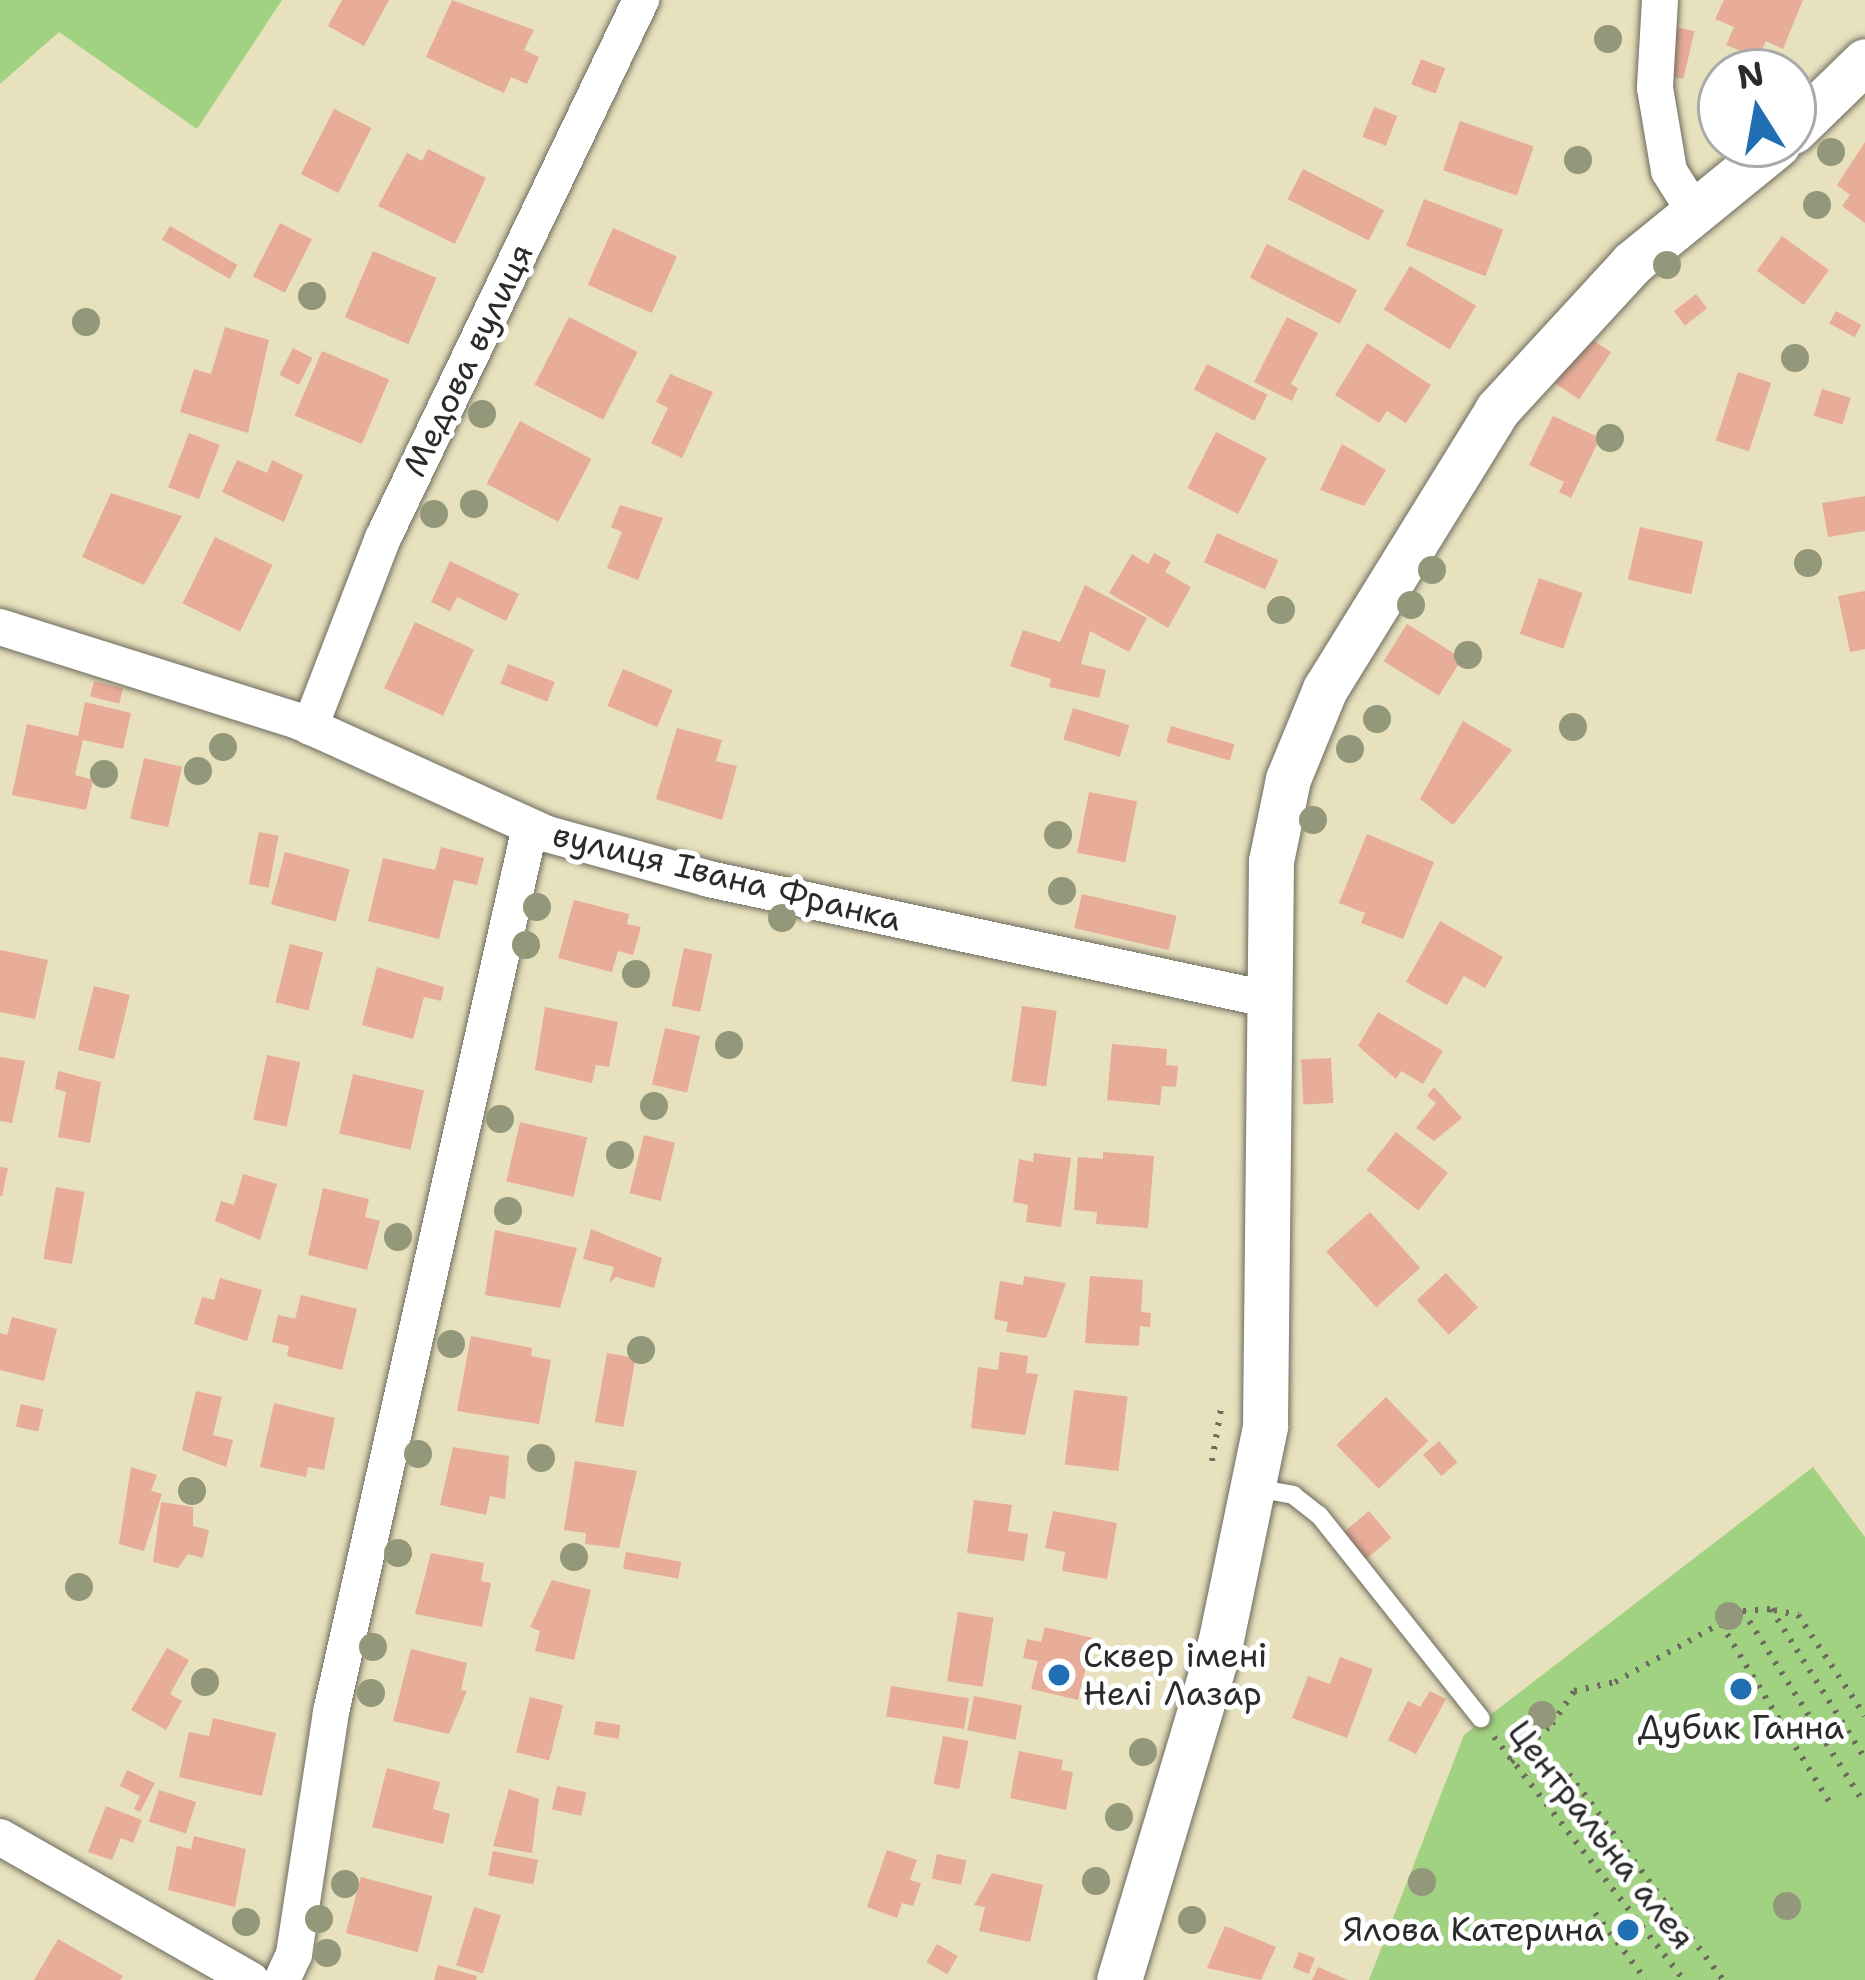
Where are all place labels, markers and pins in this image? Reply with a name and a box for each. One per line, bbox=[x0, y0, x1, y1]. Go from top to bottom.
place label: Сквер імені Нелі Лазар bbox=[1083, 1636, 1267, 1714]
marker: Сквер імені Нелі Лазар bbox=[1046, 1662, 1072, 1688]
marker: Дубик Ганна bbox=[1728, 1676, 1754, 1702]
place label: Дубик Ганна bbox=[1638, 1708, 1844, 1748]
place label: Ялова Катерина bbox=[1343, 1910, 1604, 1950]
marker: Ялова Катерина bbox=[1615, 1917, 1641, 1943]

